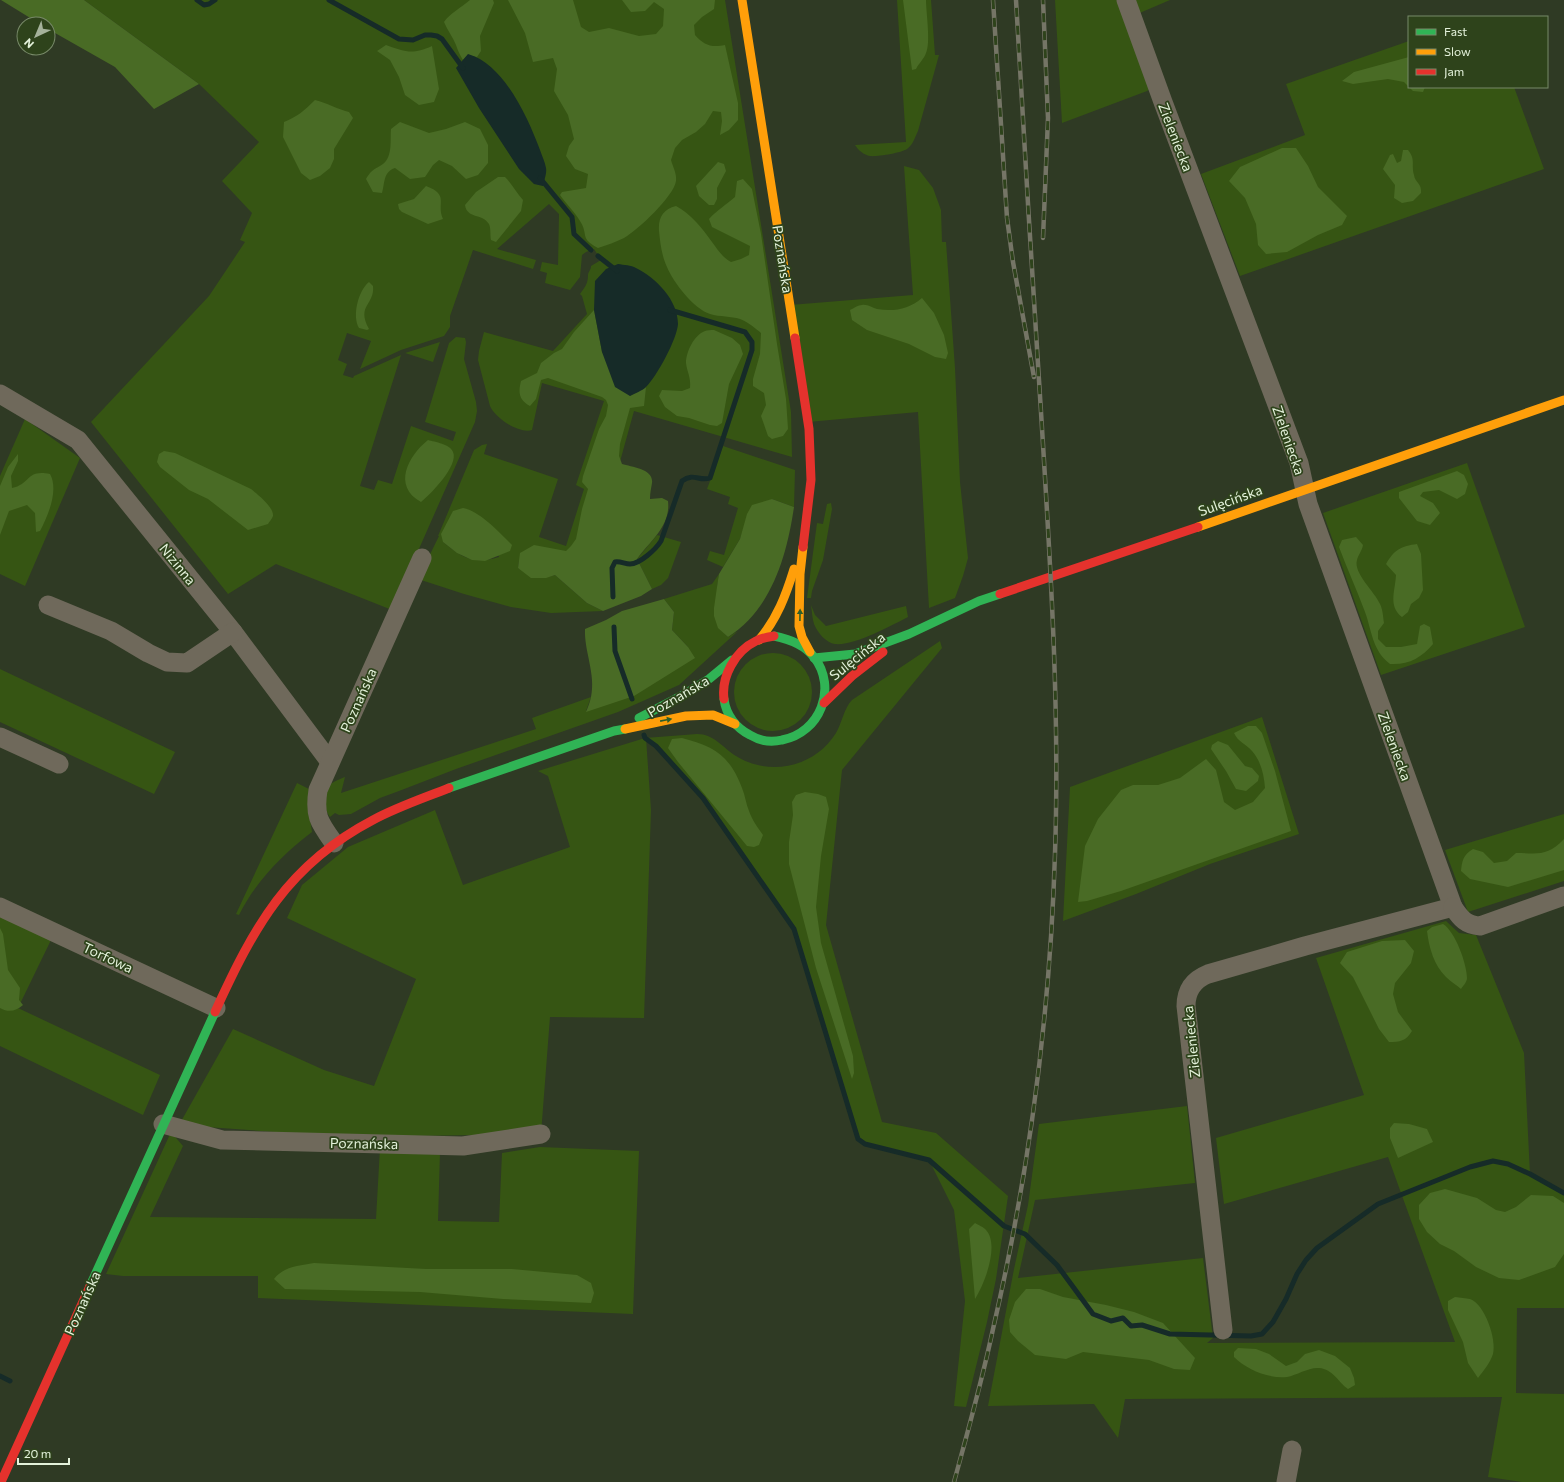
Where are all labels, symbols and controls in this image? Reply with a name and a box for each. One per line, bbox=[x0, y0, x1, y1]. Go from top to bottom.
north arrow bbox=[16, 16, 56, 56]
legend bbox=[1408, 16, 1548, 88]
text: Fast bbox=[1444, 24, 1467, 38]
text: N bbox=[21, 36, 36, 51]
text: Slow bbox=[1444, 44, 1471, 58]
text: Jam bbox=[1444, 64, 1464, 79]
street label: Zieleniecka bbox=[1155, 100, 1197, 174]
street label: Poznańska bbox=[769, 224, 797, 294]
street label: Zieleniecka bbox=[1269, 403, 1309, 477]
street label: Sulęcińska bbox=[1196, 481, 1264, 519]
street label: Nizinna bbox=[156, 540, 200, 588]
one-way arrow bbox=[797, 608, 803, 621]
street label: Sulęcińska bbox=[826, 628, 888, 684]
street label: Poznańska bbox=[336, 665, 380, 735]
street label: Poznańska bbox=[644, 672, 712, 720]
street label: Zieleniecka bbox=[1375, 709, 1415, 783]
one-way arrow bbox=[660, 717, 672, 723]
street label: Torfowa bbox=[80, 938, 136, 976]
street label: Zieleniecka bbox=[1179, 1005, 1203, 1079]
street label: Poznańska bbox=[330, 1134, 398, 1152]
street label: Poznańska bbox=[60, 1268, 104, 1338]
scale bar bbox=[18, 1440, 69, 1466]
text: 20 m bbox=[24, 1446, 51, 1460]

